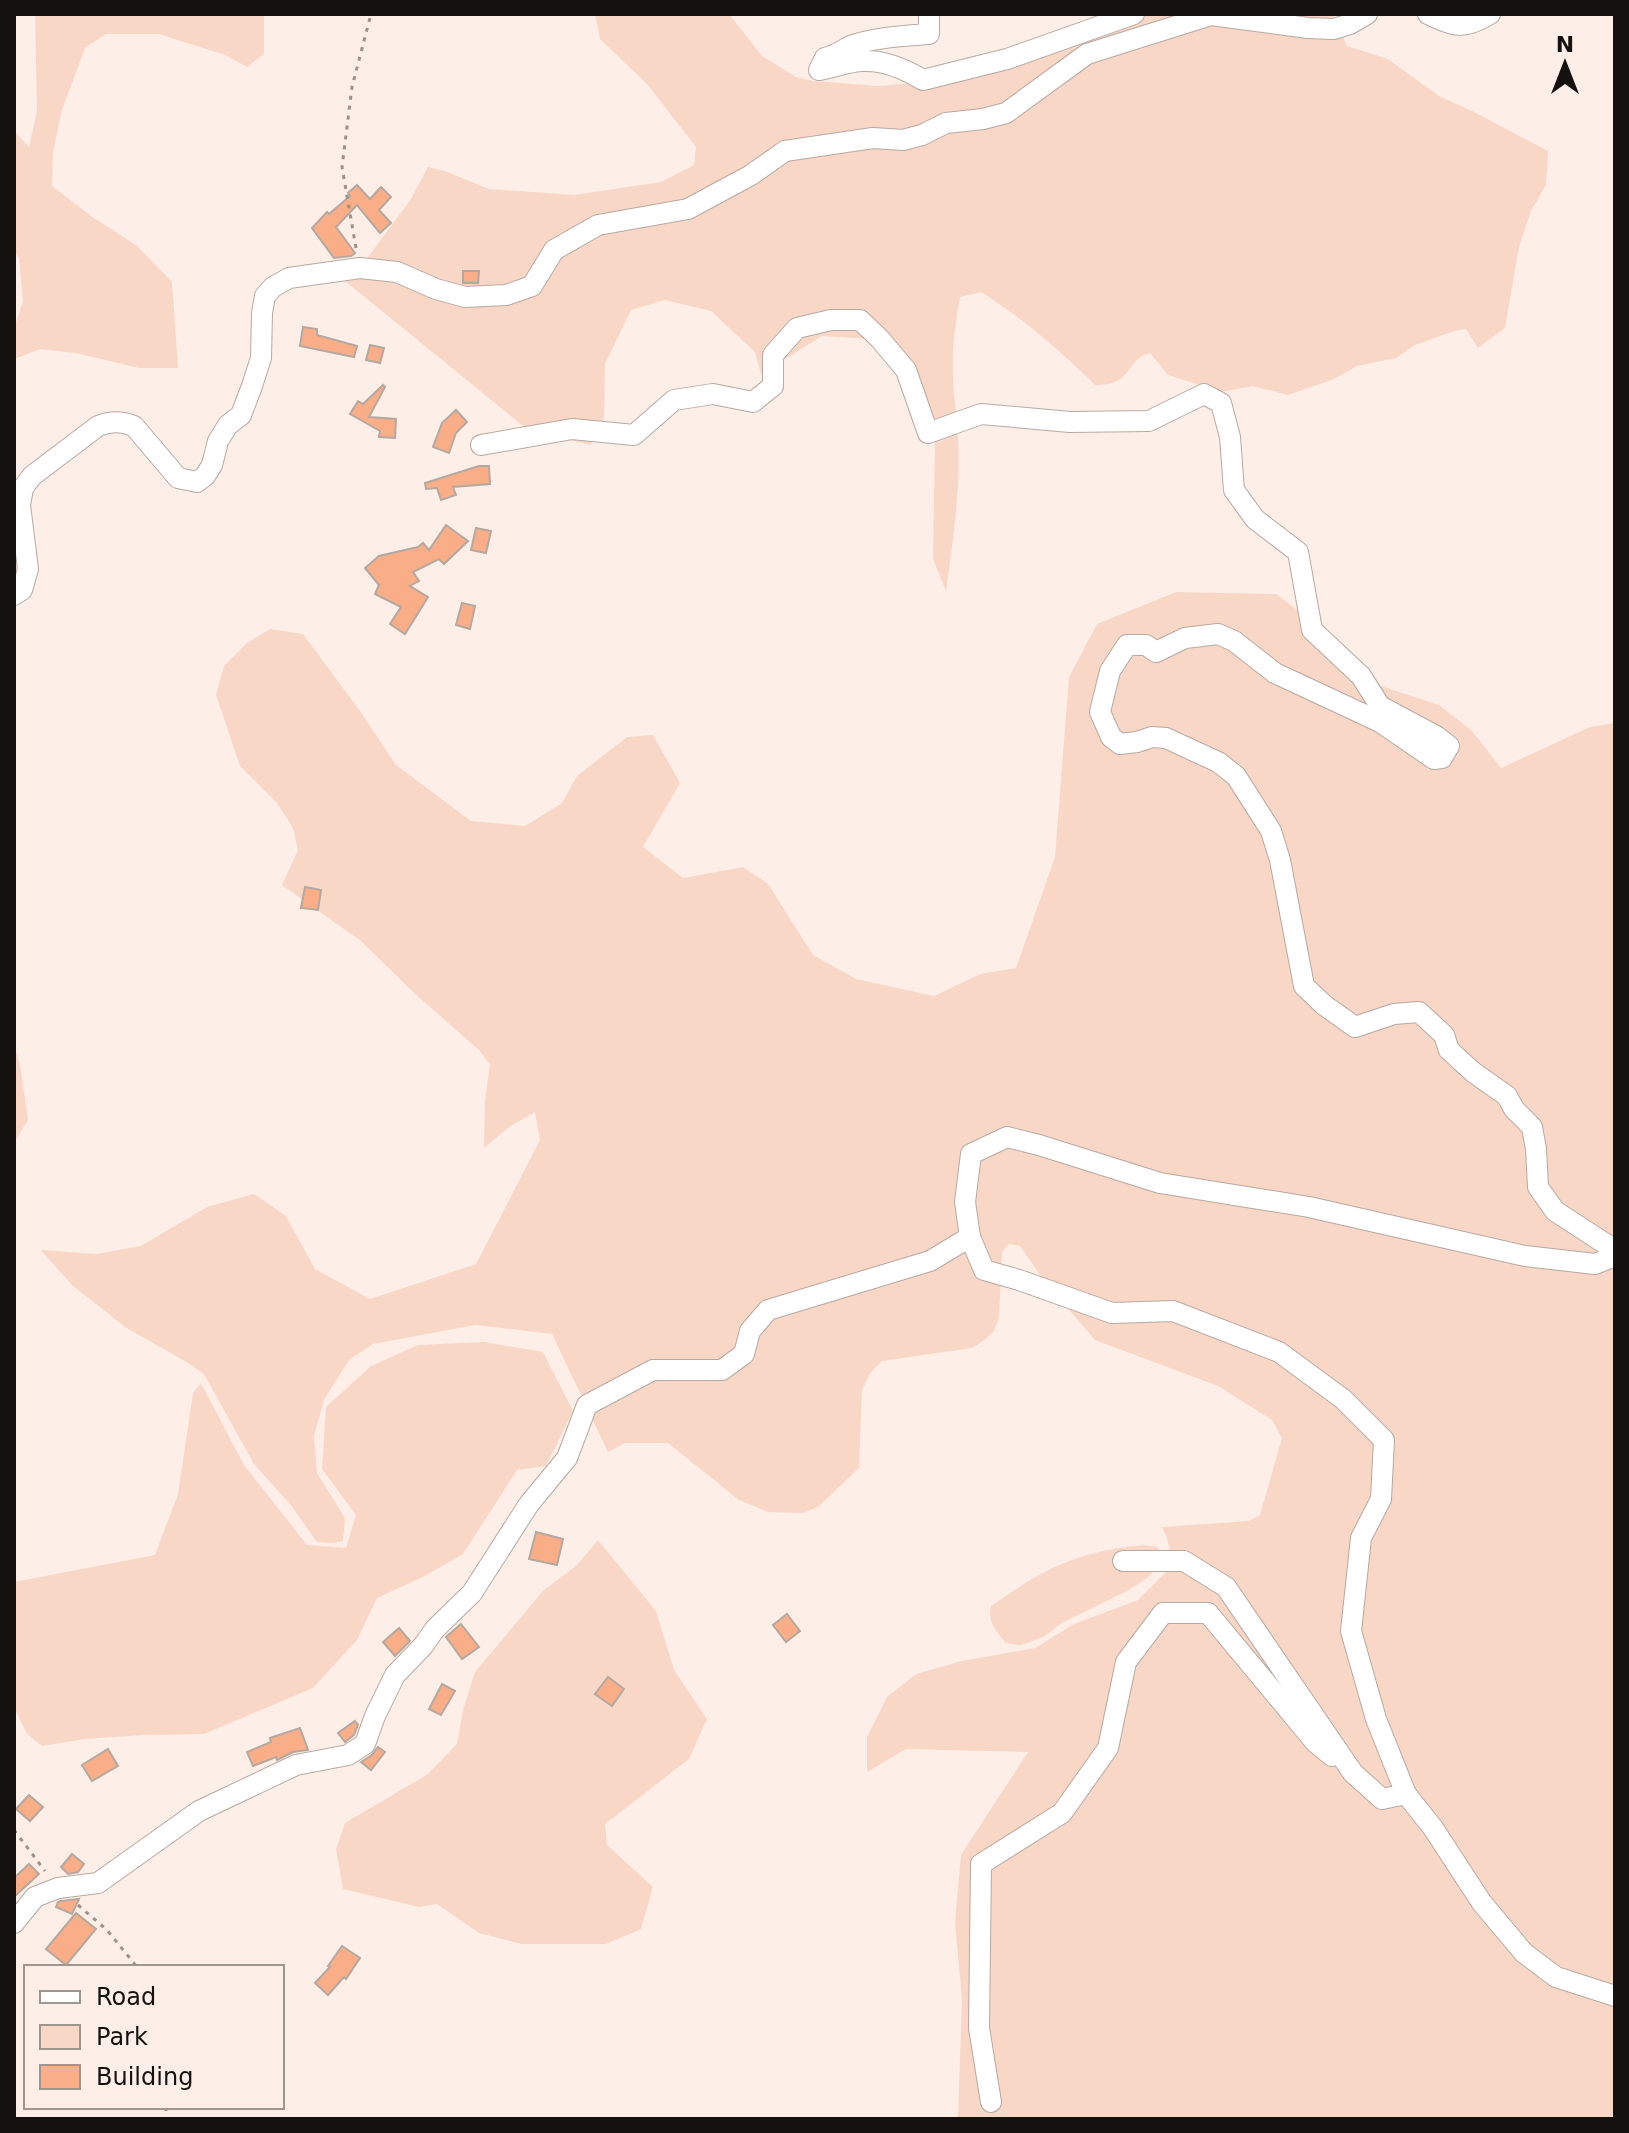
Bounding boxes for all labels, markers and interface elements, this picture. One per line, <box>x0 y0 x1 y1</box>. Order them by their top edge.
north arrow <box>1525 24 1605 104</box>
text: N <box>1556 32 1574 57</box>
legend <box>24 1965 284 2109</box>
text: Road <box>96 1983 156 2011</box>
text: Park <box>96 2023 148 2051</box>
text: Building <box>96 2063 193 2091</box>

